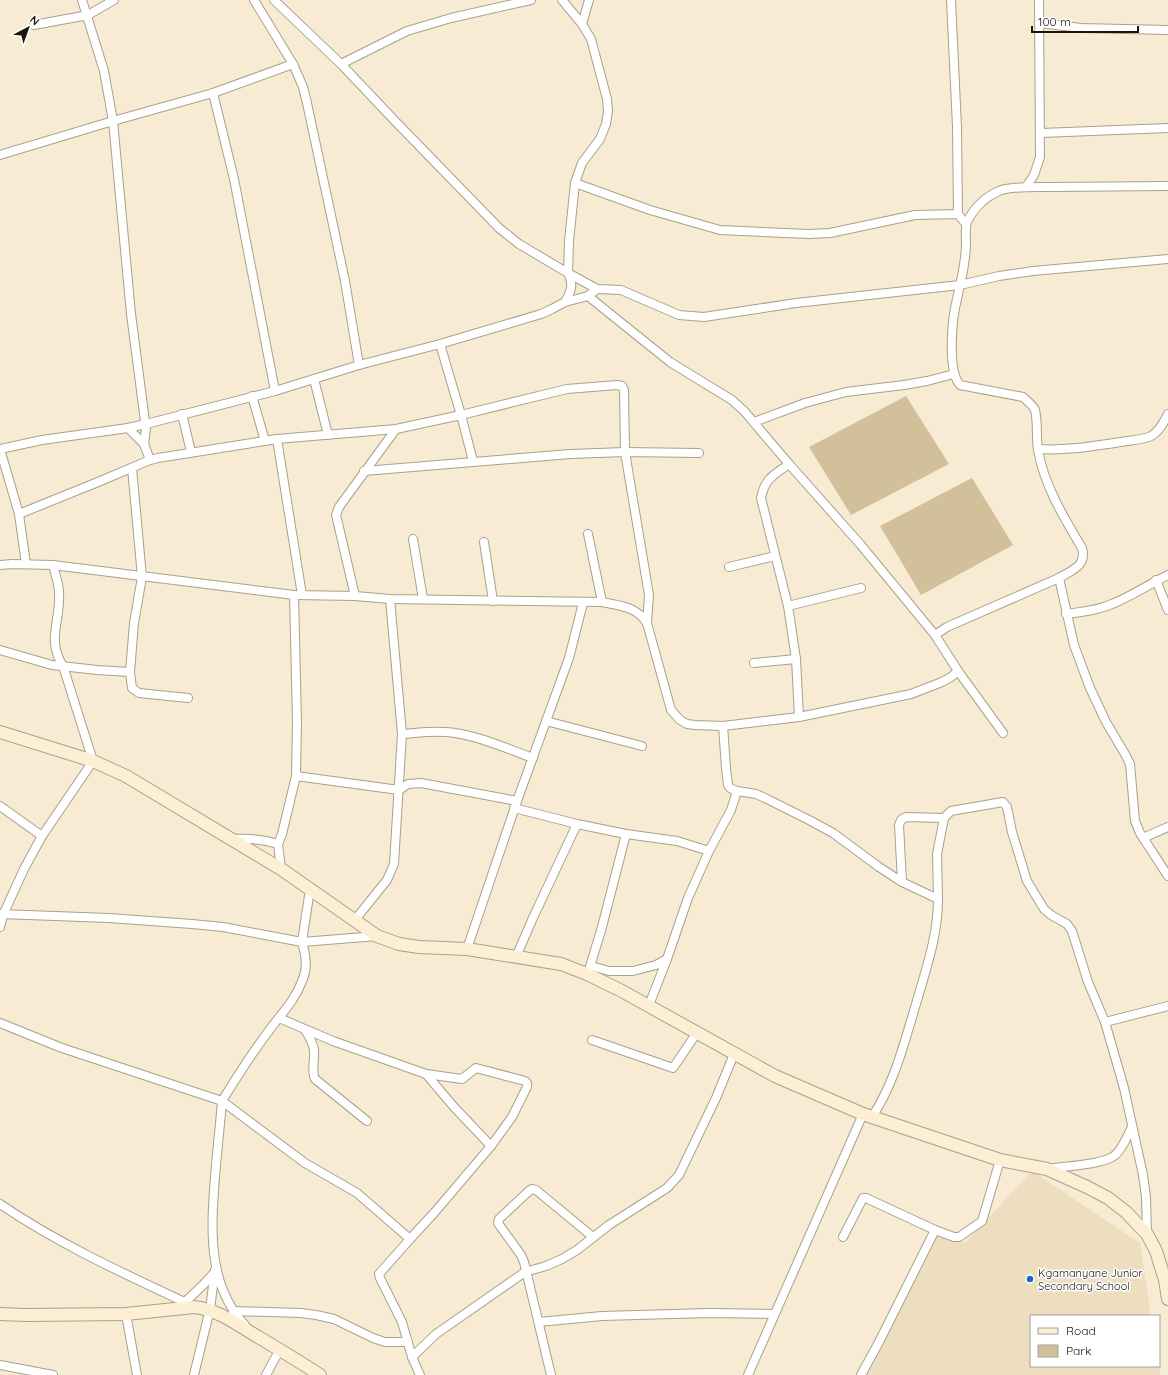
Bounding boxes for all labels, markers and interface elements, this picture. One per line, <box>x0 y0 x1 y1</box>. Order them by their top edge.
north arrow <box>8 8 48 48</box>
scale bar <box>1032 8 1138 34</box>
text: N <box>27 13 42 28</box>
text: 100 m <box>1038 14 1071 29</box>
place label: Kgamanyane Junior Secondary School <box>1038 1266 1143 1293</box>
marker: Kgamanyane Junior Secondary School <box>1025 1274 1035 1284</box>
legend <box>1030 1315 1160 1367</box>
text: Road <box>1066 1323 1096 1338</box>
text: Park <box>1066 1343 1091 1358</box>

